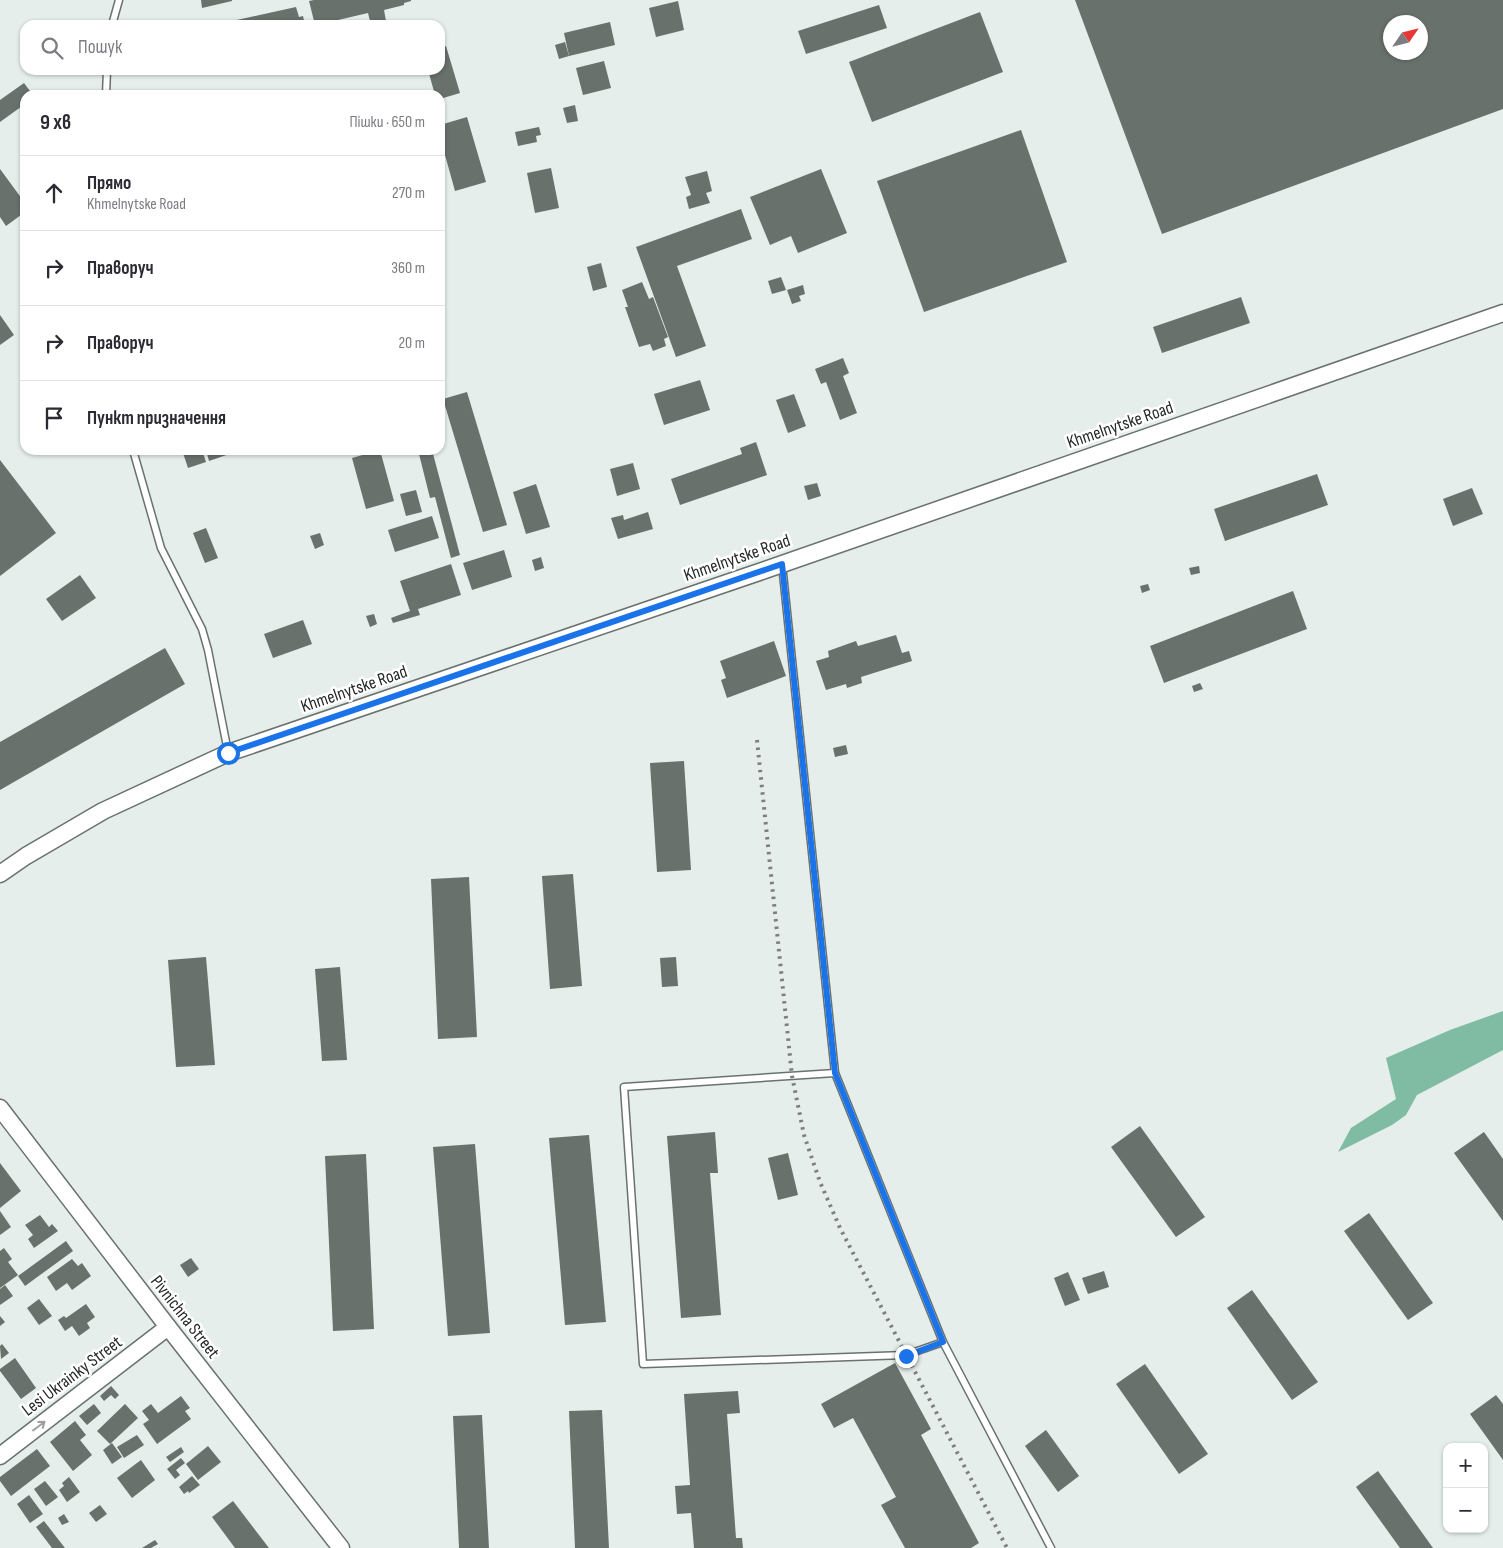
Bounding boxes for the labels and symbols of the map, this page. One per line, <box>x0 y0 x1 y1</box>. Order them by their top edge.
north arrow <box>1383 15 1428 60</box>
street label: Khmelnytske Road <box>1064 397 1176 453</box>
street label: Khmelnytske Road <box>681 530 793 586</box>
street label: Khmelnytske Road <box>298 661 410 717</box>
route start <box>217 742 240 765</box>
street label: Pivnichna Street <box>146 1271 224 1363</box>
street label: Lesi Ukrainky Street <box>18 1331 127 1420</box>
route end <box>895 1345 918 1368</box>
one-way arrow <box>32 1421 46 1431</box>

